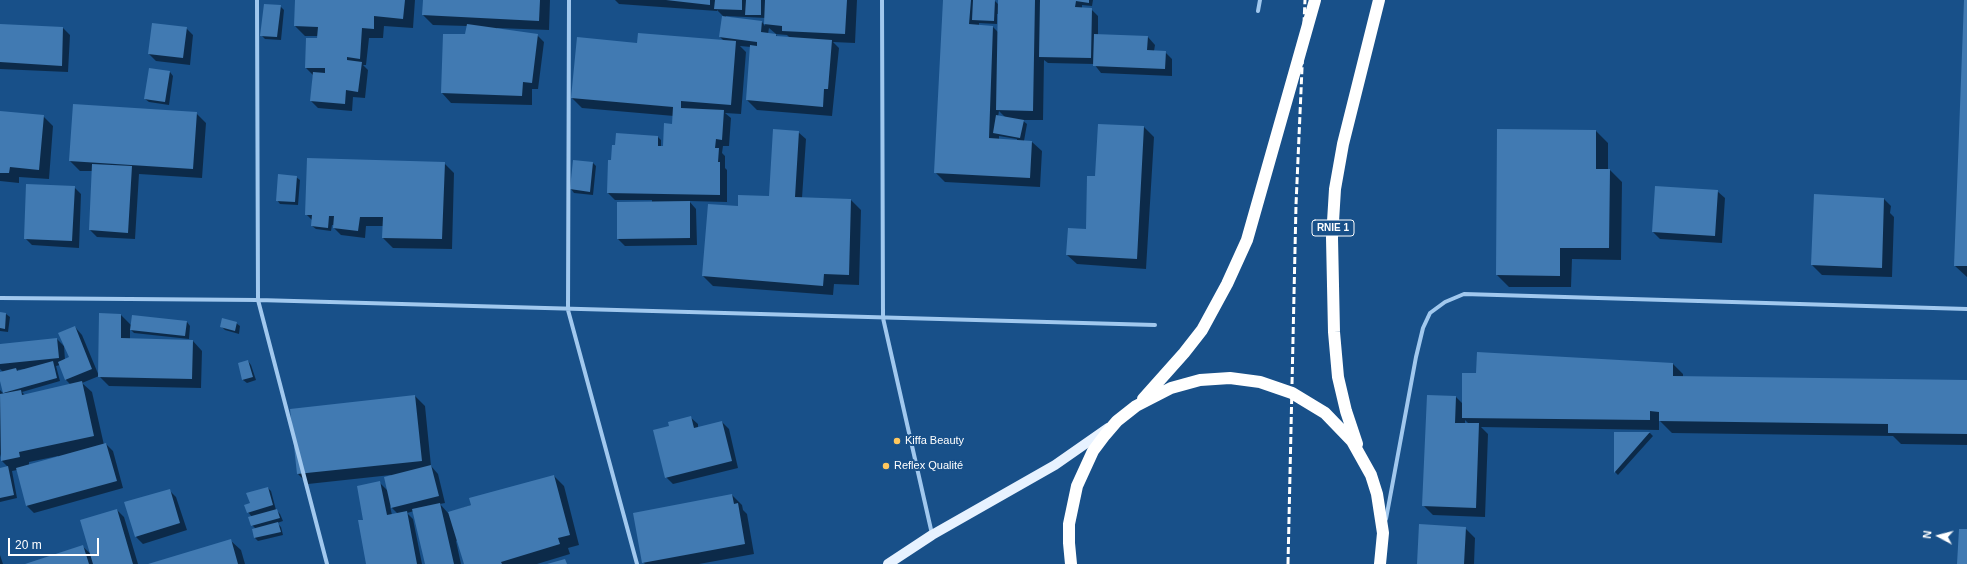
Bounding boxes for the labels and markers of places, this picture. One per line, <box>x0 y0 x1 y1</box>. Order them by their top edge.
place label: Kiffa Beauty <box>905 434 964 448</box>
marker: Kiffa Beauty <box>892 436 902 446</box>
place label: Reflex Qualité <box>894 459 963 473</box>
marker: Reflex Qualité <box>881 461 891 471</box>

